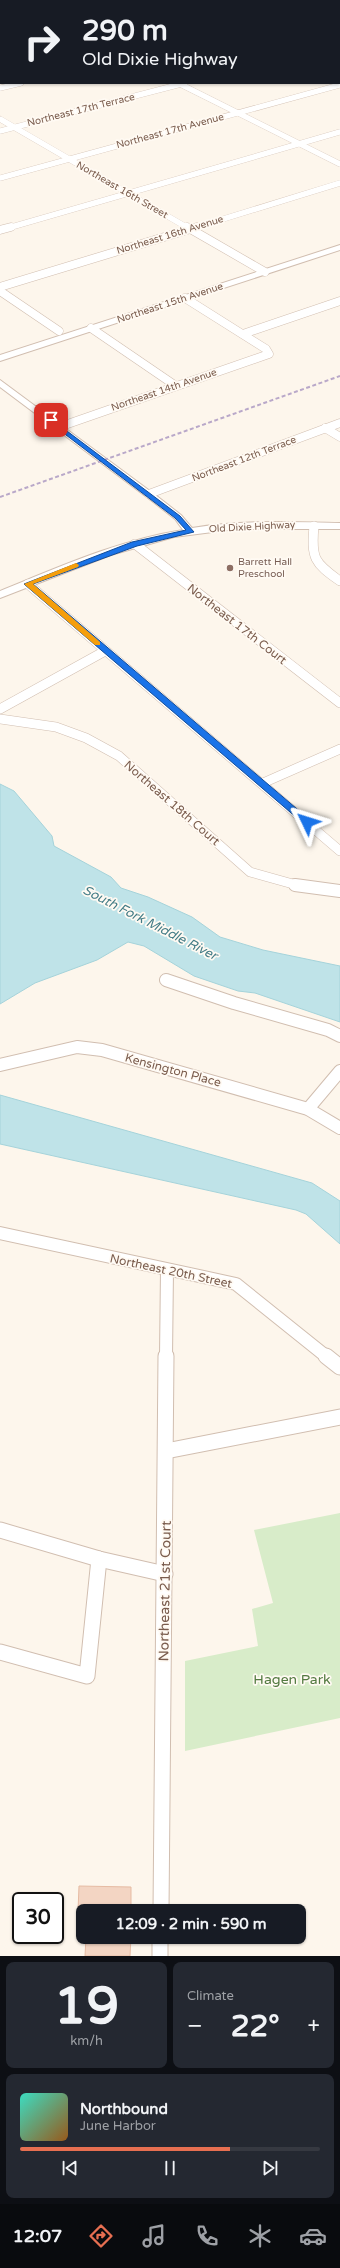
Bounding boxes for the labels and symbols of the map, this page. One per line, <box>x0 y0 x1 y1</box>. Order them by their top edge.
street label: Northeast 17th Terrace <box>26 91 136 129</box>
street label: Northeast 17th Avenue <box>115 111 226 151</box>
street label: Northeast 16th Street <box>74 159 170 221</box>
street label: Northeast 16th Avenue <box>115 213 225 257</box>
street label: Northeast 15th Avenue <box>115 280 225 326</box>
street label: Northeast 14th Avenue <box>110 366 219 414</box>
pin <box>34 403 68 437</box>
street label: Northeast 12th Terrace <box>190 433 298 484</box>
street label: Old Dixie Highway <box>208 519 296 535</box>
place label: Barrett Hall Preschool <box>238 556 292 580</box>
marker: Barrett Hall Preschool <box>225 563 235 573</box>
street label: Northeast 17th Court <box>185 581 290 667</box>
street label: Northeast 18th Court <box>121 758 223 849</box>
position arrow <box>286 801 328 843</box>
water label: South Fork Middle River <box>80 882 222 965</box>
street label: Kensington Place <box>123 1050 223 1090</box>
street label: Northeast 20th Street <box>109 1251 234 1291</box>
street label: Northeast 21st Court <box>155 1520 175 1662</box>
park label: Hagen Park <box>253 1671 331 1688</box>
speed limit sign: 30 <box>12 1892 64 1944</box>

